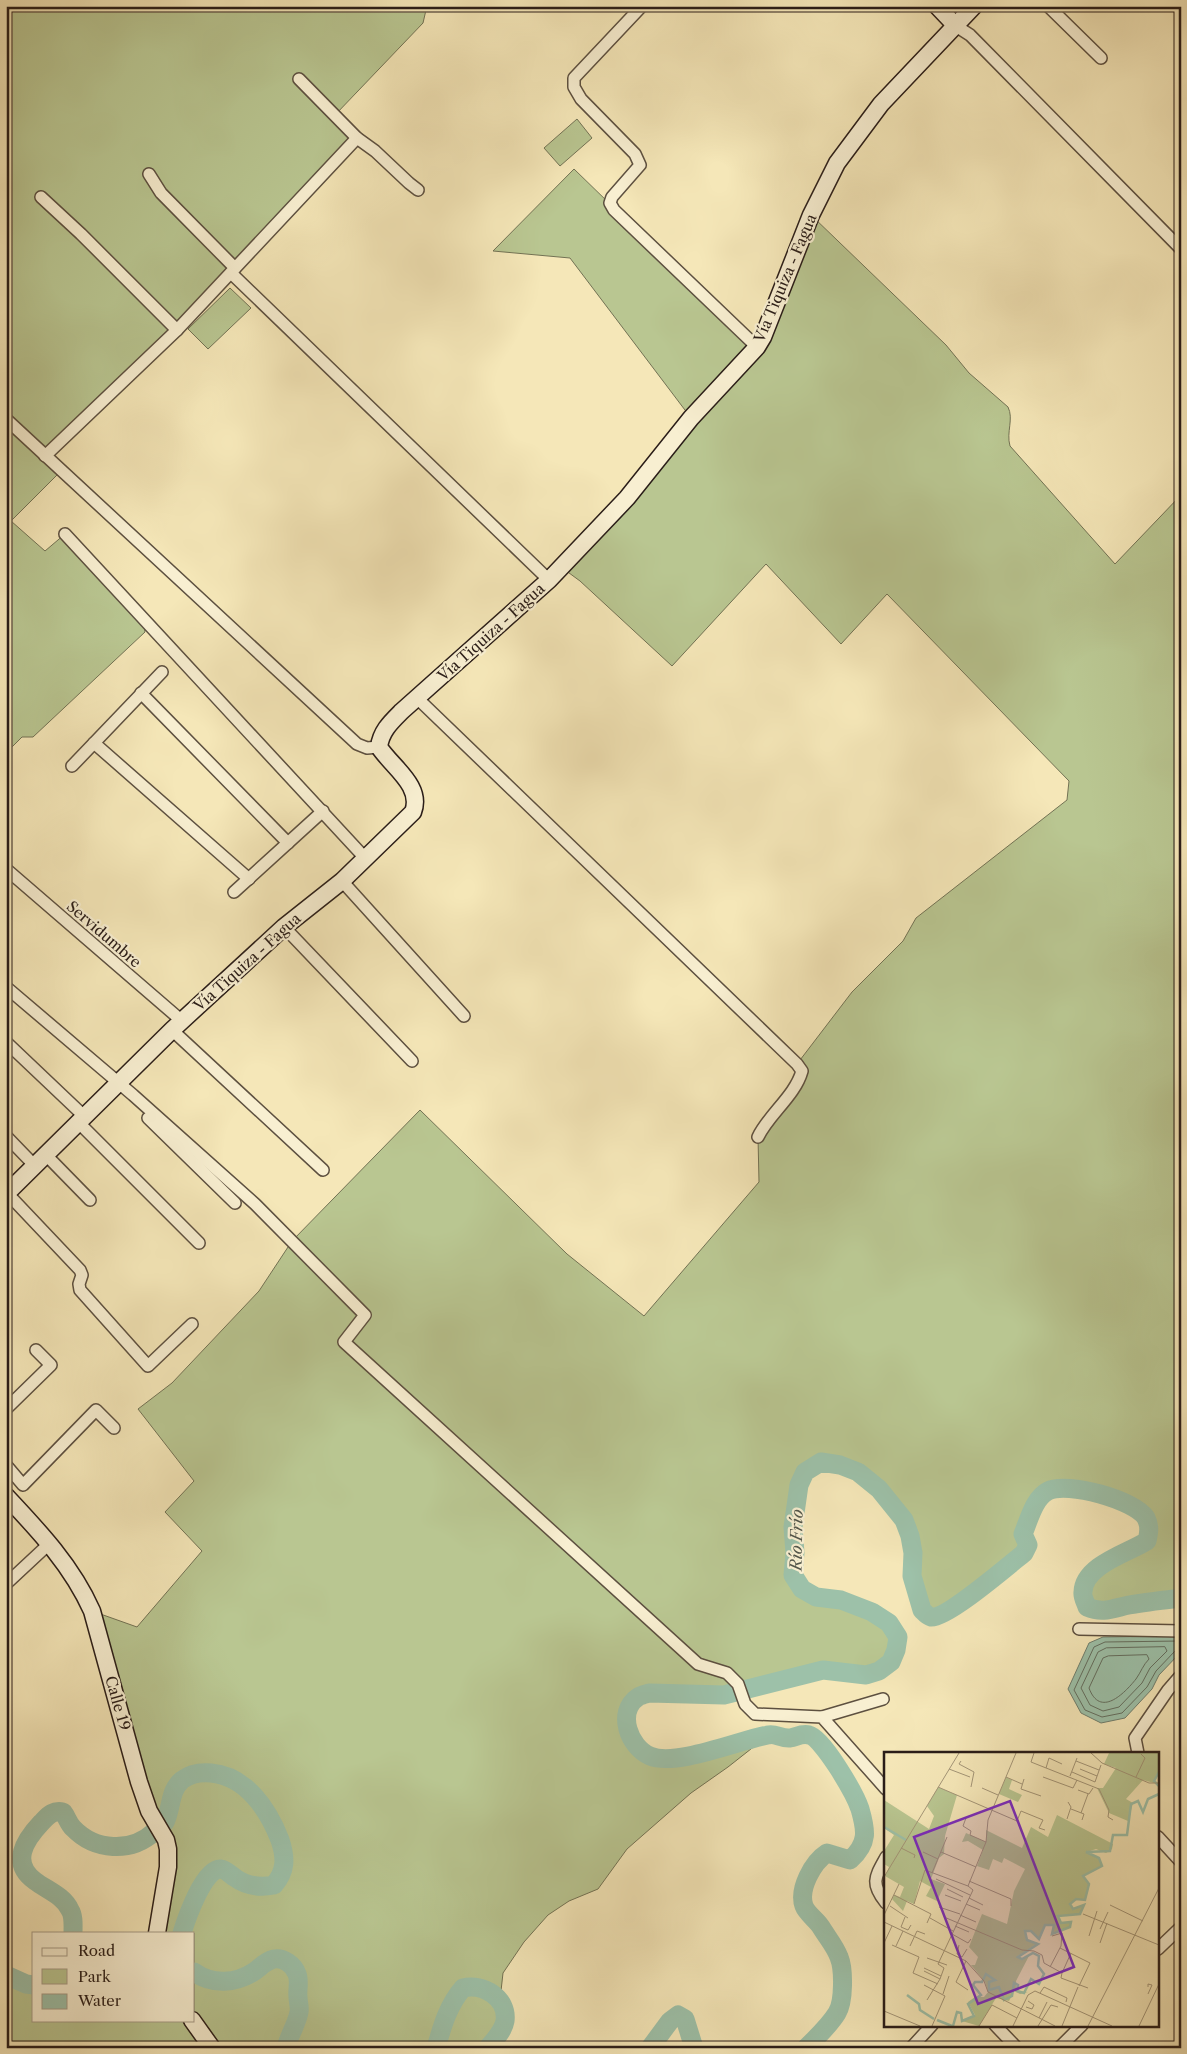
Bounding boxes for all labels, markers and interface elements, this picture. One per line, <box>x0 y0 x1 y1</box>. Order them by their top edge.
street label: Vía Tiquiza - Fagua <box>749 211 821 346</box>
street label: Vía Tiquiza - Fagua <box>433 579 549 686</box>
street label: Servidumbre <box>63 897 145 971</box>
street label: Vía Tiquiza - Fagua <box>189 909 305 1016</box>
water label: Río Frío <box>785 1509 807 1573</box>
street label: Calle 19 <box>101 1674 135 1732</box>
inset map <box>884 1752 1160 2026</box>
legend <box>32 1932 195 2022</box>
text: Road <box>78 1941 115 1960</box>
text: Park <box>78 1967 112 1986</box>
text: Water <box>77 1991 122 2010</box>

